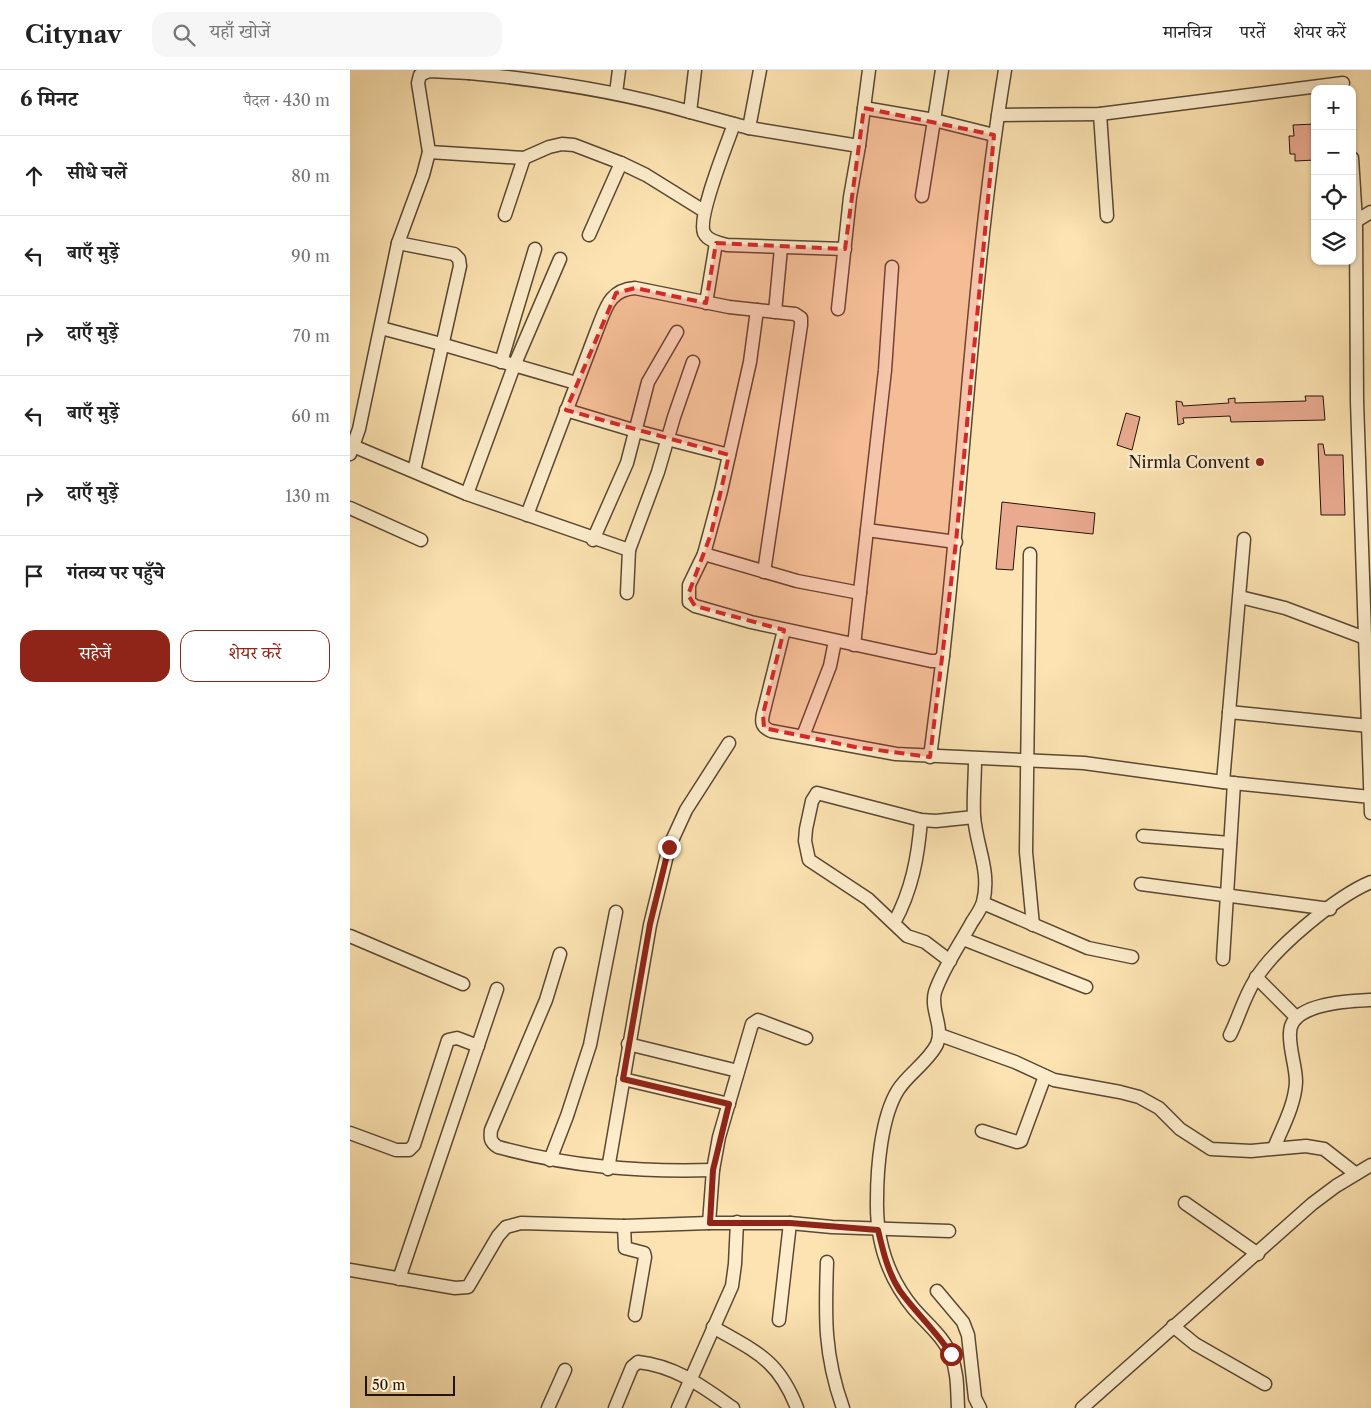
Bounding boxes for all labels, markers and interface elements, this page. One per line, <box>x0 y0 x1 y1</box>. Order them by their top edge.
search box <box>152 12 502 57</box>
text: Citynav <box>25 20 122 49</box>
text: यहाँ खोजें <box>210 20 270 43</box>
icon: search <box>170 21 198 49</box>
text: मानचित्र <box>1163 21 1212 43</box>
text: परतें <box>1240 21 1266 43</box>
text: शेयर करें <box>1294 21 1346 43</box>
map controls <box>1311 85 1356 265</box>
button: + <box>1311 85 1356 130</box>
text: 6 मिनट <box>20 86 78 111</box>
text: पैदल · 430 m <box>243 90 330 110</box>
button: − <box>1311 130 1356 175</box>
text: सीधे चलें <box>67 161 127 184</box>
icon: ahead <box>20 162 48 190</box>
text: 80 m <box>291 166 330 186</box>
button: locate <box>1311 175 1356 220</box>
button: layers <box>1311 220 1356 265</box>
text: बाएँ मुड़ें <box>67 241 119 264</box>
icon: left <box>20 242 48 270</box>
text: 90 m <box>291 246 330 266</box>
text: दाएँ मुड़ें <box>67 321 118 344</box>
icon: right <box>20 322 48 350</box>
text: 70 m <box>293 326 330 346</box>
text: बाएँ मुड़ें <box>67 401 119 424</box>
icon: left <box>20 402 48 430</box>
text: 60 m <box>291 406 330 426</box>
place label: Nirmla Convent <box>1129 452 1250 472</box>
marker: Nirmla Convent <box>1254 456 1266 468</box>
text: दाएँ मुड़ें <box>67 481 118 504</box>
icon: right <box>20 482 48 510</box>
text: 130 m <box>285 486 330 506</box>
text: गंतव्य पर पहुँचे <box>67 561 164 584</box>
icon: arrive <box>20 562 48 590</box>
button: सहेजें <box>20 630 170 682</box>
button: शेयर करें <box>180 630 330 682</box>
route end <box>658 836 681 859</box>
route start <box>940 1343 963 1366</box>
scale bar <box>365 1373 455 1396</box>
text: 50 m <box>372 1376 405 1394</box>

